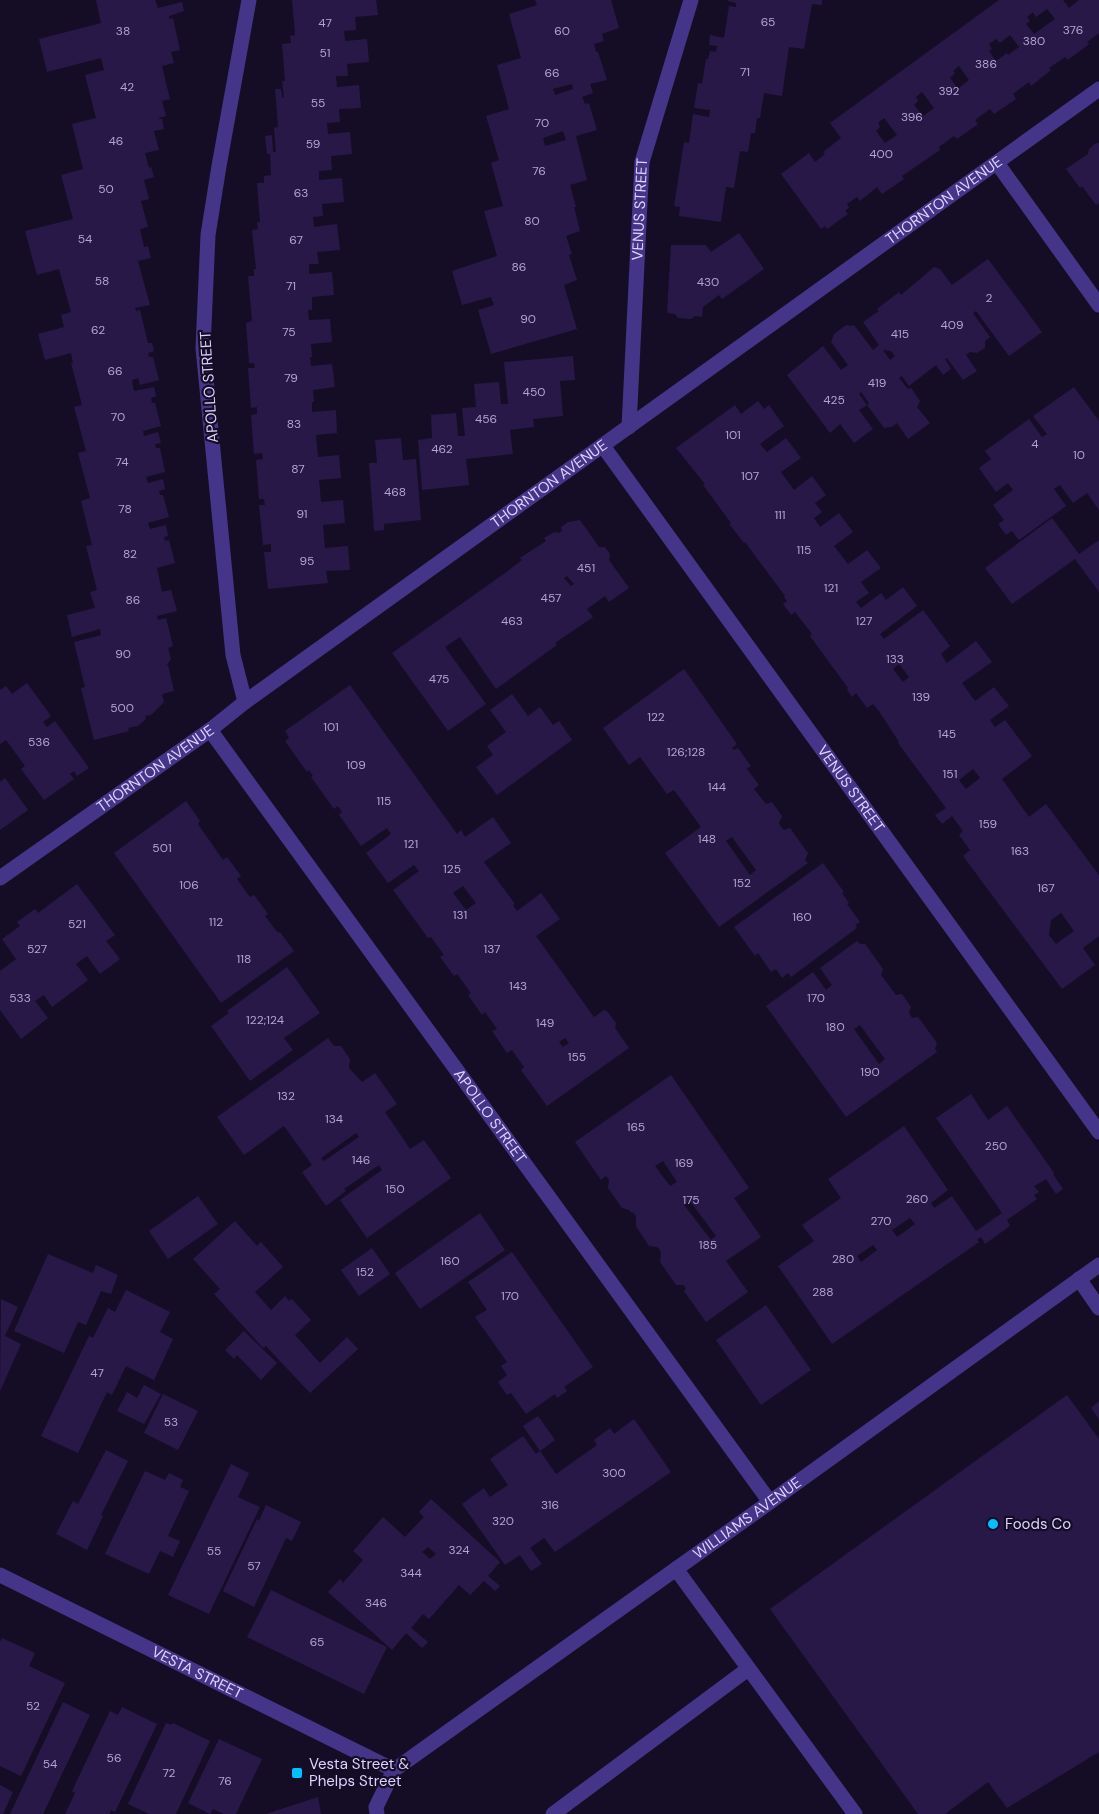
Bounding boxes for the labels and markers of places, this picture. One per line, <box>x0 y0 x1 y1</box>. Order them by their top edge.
place label: Foods Co <box>1005 1514 1071 1534</box>
marker: Foods Co <box>986 1517 1000 1531</box>
place label: Vesta Street & Phelps Street <box>309 1754 409 1791</box>
marker: Vesta Street & Phelps Street <box>290 1766 304 1780</box>

